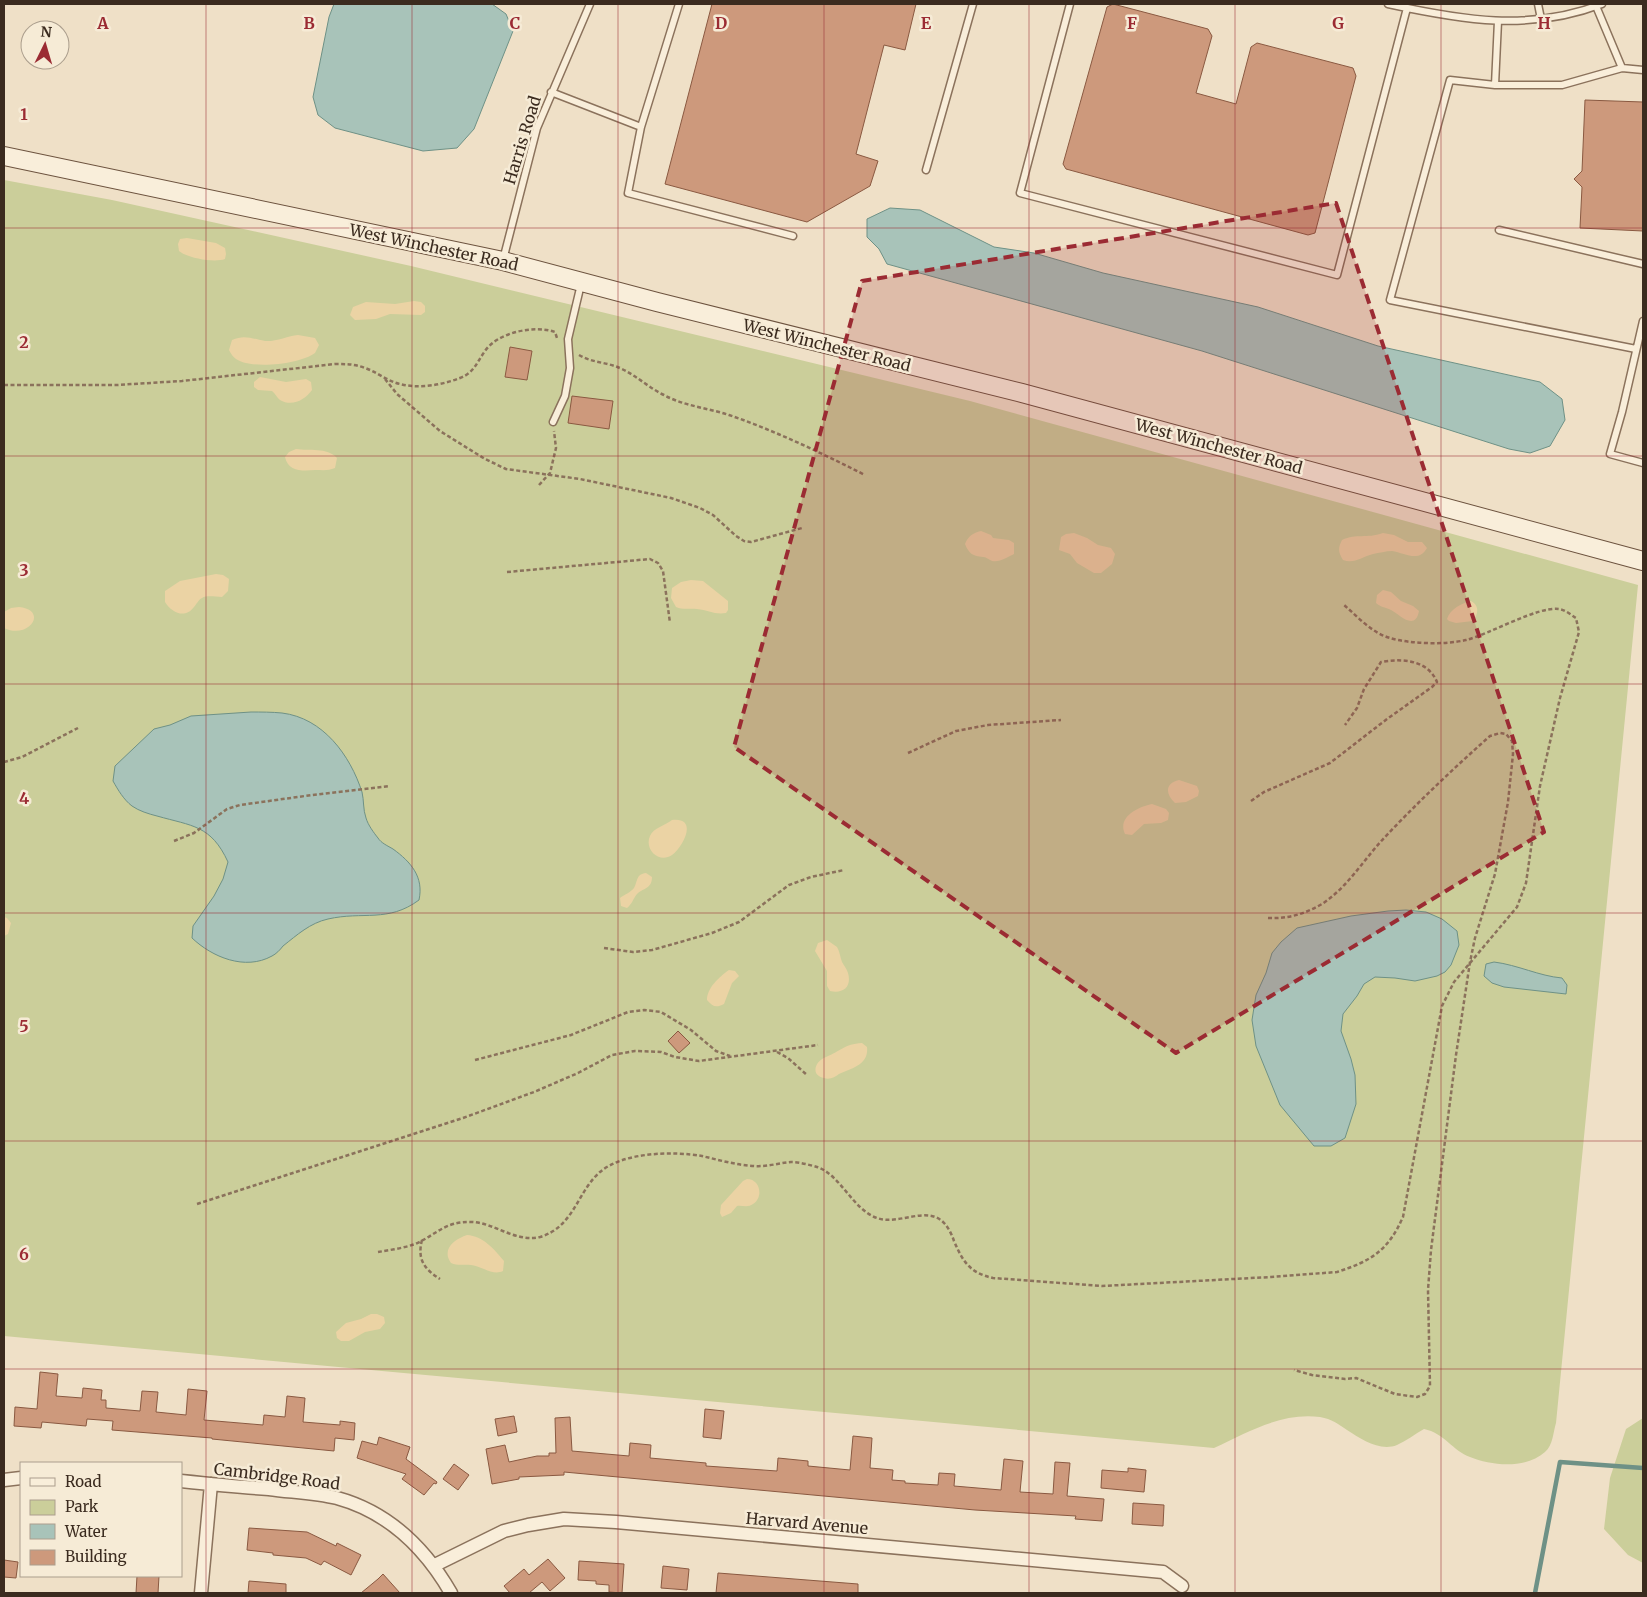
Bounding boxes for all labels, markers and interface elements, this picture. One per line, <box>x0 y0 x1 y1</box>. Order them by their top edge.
text: A <box>96 13 109 33</box>
text: B <box>303 13 315 33</box>
text: C <box>510 13 520 33</box>
text: D <box>715 13 727 33</box>
text: E <box>921 13 932 33</box>
text: F <box>1127 13 1137 33</box>
text: G <box>1332 13 1344 33</box>
text: H <box>1537 13 1551 33</box>
north arrow <box>20 20 70 70</box>
text: N <box>40 23 52 41</box>
street label: Harris Road <box>499 93 545 187</box>
text: 1 <box>20 104 28 124</box>
street label: West Winchester Road <box>347 219 521 275</box>
street label: West Winchester Road <box>740 314 913 376</box>
text: 2 <box>19 332 29 352</box>
street label: West Winchester Road <box>1132 414 1305 478</box>
text: 3 <box>19 560 29 580</box>
text: 4 <box>19 788 29 808</box>
text: 5 <box>19 1016 29 1036</box>
text: 6 <box>19 1244 29 1264</box>
street label: Cambridge Road <box>213 1458 342 1494</box>
legend <box>20 1462 182 1577</box>
text: Road <box>65 1472 101 1491</box>
text: Park <box>65 1497 99 1516</box>
street label: Harvard Avenue <box>745 1508 869 1538</box>
text: Water <box>64 1522 108 1541</box>
text: Building <box>65 1547 127 1566</box>

